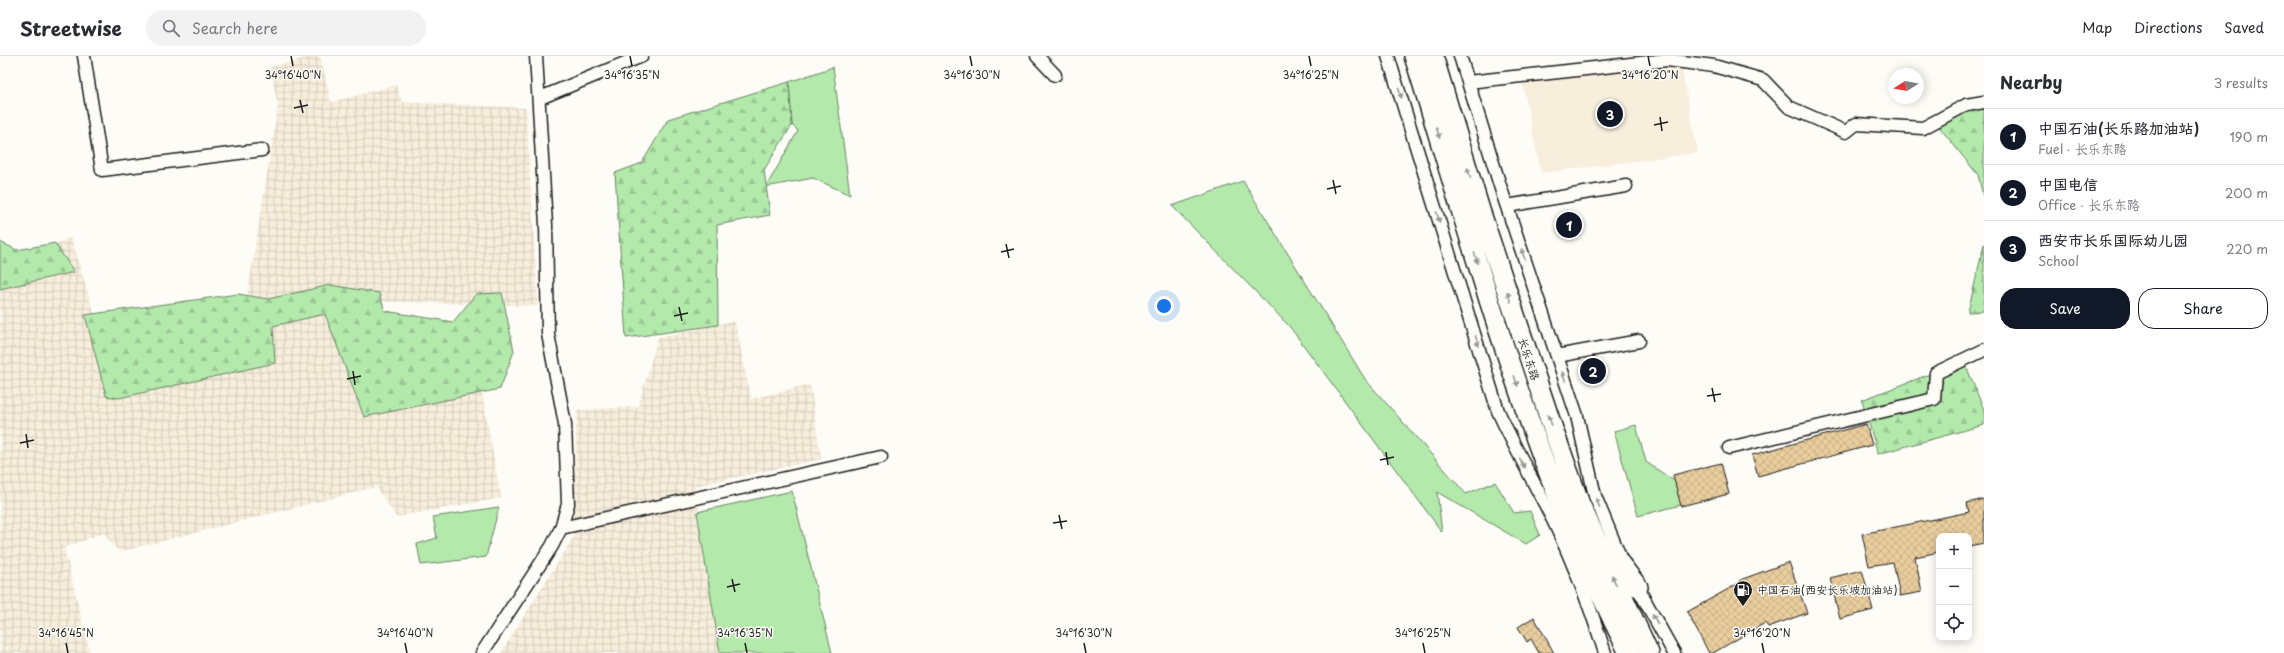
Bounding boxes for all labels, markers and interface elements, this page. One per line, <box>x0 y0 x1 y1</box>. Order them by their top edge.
search box <box>146 10 426 46</box>
text: Streetwise <box>20 14 122 42</box>
text: Search here <box>192 16 278 39</box>
icon: search <box>160 17 182 39</box>
text: Map <box>2082 17 2112 38</box>
text: Directions <box>2134 17 2202 38</box>
text: Saved <box>2224 17 2264 38</box>
text: 34°16'40"N <box>265 67 322 82</box>
text: 34°16'35"N <box>604 67 660 82</box>
text: 34°16'30"N <box>944 67 1001 82</box>
text: 34°16'25"N <box>1283 67 1339 82</box>
text: 34°16'20"N <box>1621 67 1679 82</box>
north arrow <box>1888 68 1924 104</box>
text: Nearby <box>2000 69 2062 95</box>
text: 3 results <box>2214 73 2268 92</box>
one-way arrow <box>1397 88 1403 100</box>
pin: 3 <box>1597 99 1623 129</box>
text: 中国石油(长乐路加油站) <box>2038 116 2199 139</box>
text: 1 <box>2010 127 2016 146</box>
text: 190 m <box>2229 127 2268 146</box>
one-way arrow <box>1435 128 1441 140</box>
text: Fuel · 长乐东路 <box>2038 139 2127 158</box>
one-way arrow <box>1466 167 1472 179</box>
text: 中国电信 <box>2038 172 2098 195</box>
text: 2 <box>2008 183 2018 202</box>
text: 200 m <box>2225 183 2268 202</box>
text: Office · 长乐东路 <box>2038 195 2140 214</box>
pin: 1 <box>1556 210 1582 240</box>
one-way arrow <box>1435 212 1441 224</box>
text: 西安市长乐国际幼儿园 <box>2038 228 2188 251</box>
text: 3 <box>2009 239 2017 258</box>
text: 220 m <box>2226 239 2268 258</box>
one-way arrow <box>1519 248 1525 260</box>
text: School <box>2038 251 2079 270</box>
one-way arrow <box>1473 252 1479 264</box>
button: Save <box>2000 288 2130 329</box>
button: Share <box>2138 288 2268 329</box>
one-way arrow <box>1506 291 1512 303</box>
your location <box>1154 296 1174 316</box>
street label: 长乐东路 <box>1515 335 1544 382</box>
one-way arrow <box>1474 336 1480 348</box>
pin: 2 <box>1580 356 1606 386</box>
one-way arrow <box>1560 371 1566 383</box>
one-way arrow <box>1513 376 1519 388</box>
one-way arrow <box>1547 414 1553 426</box>
one-way arrow <box>1519 457 1525 469</box>
one-way arrow <box>1594 496 1600 508</box>
map controls <box>1936 533 1972 641</box>
button: + <box>1936 533 1972 569</box>
button: − <box>1936 569 1972 605</box>
one-way arrow <box>1611 574 1617 586</box>
fuel station icon: 中国石油(西安长乐坡加油站) <box>1732 579 1754 607</box>
place label: 中国石油(西安长乐坡加油站) <box>1757 581 1898 598</box>
button: locate <box>1936 605 1972 641</box>
one-way arrow <box>1652 613 1659 625</box>
text: 34°16'45"N <box>38 625 94 640</box>
text: 34°16'40"N <box>377 625 434 640</box>
text: 34°16'35"N <box>717 625 773 640</box>
text: 34°16'30"N <box>1056 625 1113 640</box>
text: 34°16'25"N <box>1395 625 1451 640</box>
text: 34°16'20"N <box>1733 625 1791 640</box>

